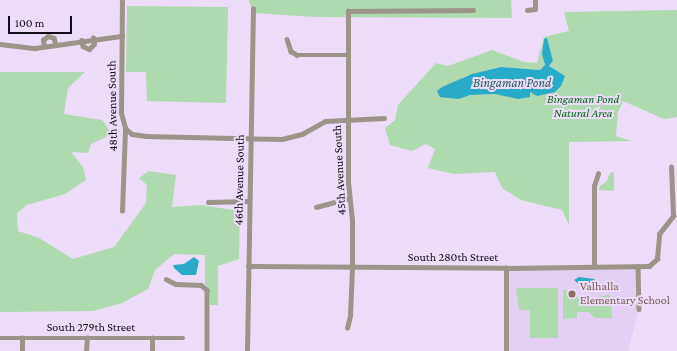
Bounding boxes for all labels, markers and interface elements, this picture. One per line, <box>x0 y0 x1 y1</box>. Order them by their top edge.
scale bar <box>10 8 74 34</box>
text: 100 m <box>15 16 44 30</box>
street label: 48th Avenue South <box>105 60 121 152</box>
water label: Bingaman Pond <box>473 75 551 91</box>
park label: Bingaman Pond Natural Area <box>547 93 619 121</box>
street label: 45th Avenue South <box>330 125 350 215</box>
street label: 46th Avenue South <box>232 134 248 226</box>
street label: South 280th Street <box>408 251 498 265</box>
place label: Valhalla Elementary School <box>580 280 670 308</box>
marker: Valhalla Elementary School <box>567 289 577 299</box>
street label: South 279th Street <box>47 321 135 335</box>

